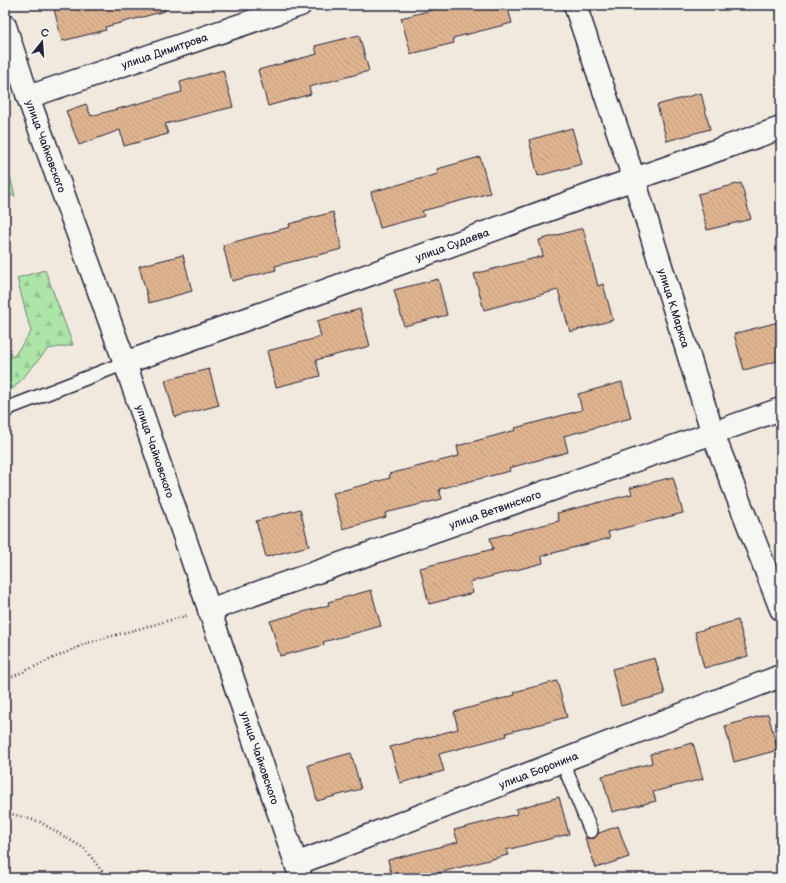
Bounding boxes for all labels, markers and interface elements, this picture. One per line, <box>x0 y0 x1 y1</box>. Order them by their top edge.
north arrow <box>22 22 62 62</box>
text: С <box>39 26 51 40</box>
street label: улица Димитрова <box>120 30 210 71</box>
street label: улица Чайковского <box>23 98 69 194</box>
street label: улица Судаева <box>414 225 491 264</box>
street label: улица К.Маркса <box>656 267 693 350</box>
street label: улица Чайковского <box>133 403 177 500</box>
street label: улица Ветвинского <box>447 487 543 532</box>
street label: улица Чайковского <box>238 710 282 806</box>
street label: улица Боронина <box>497 749 580 791</box>

